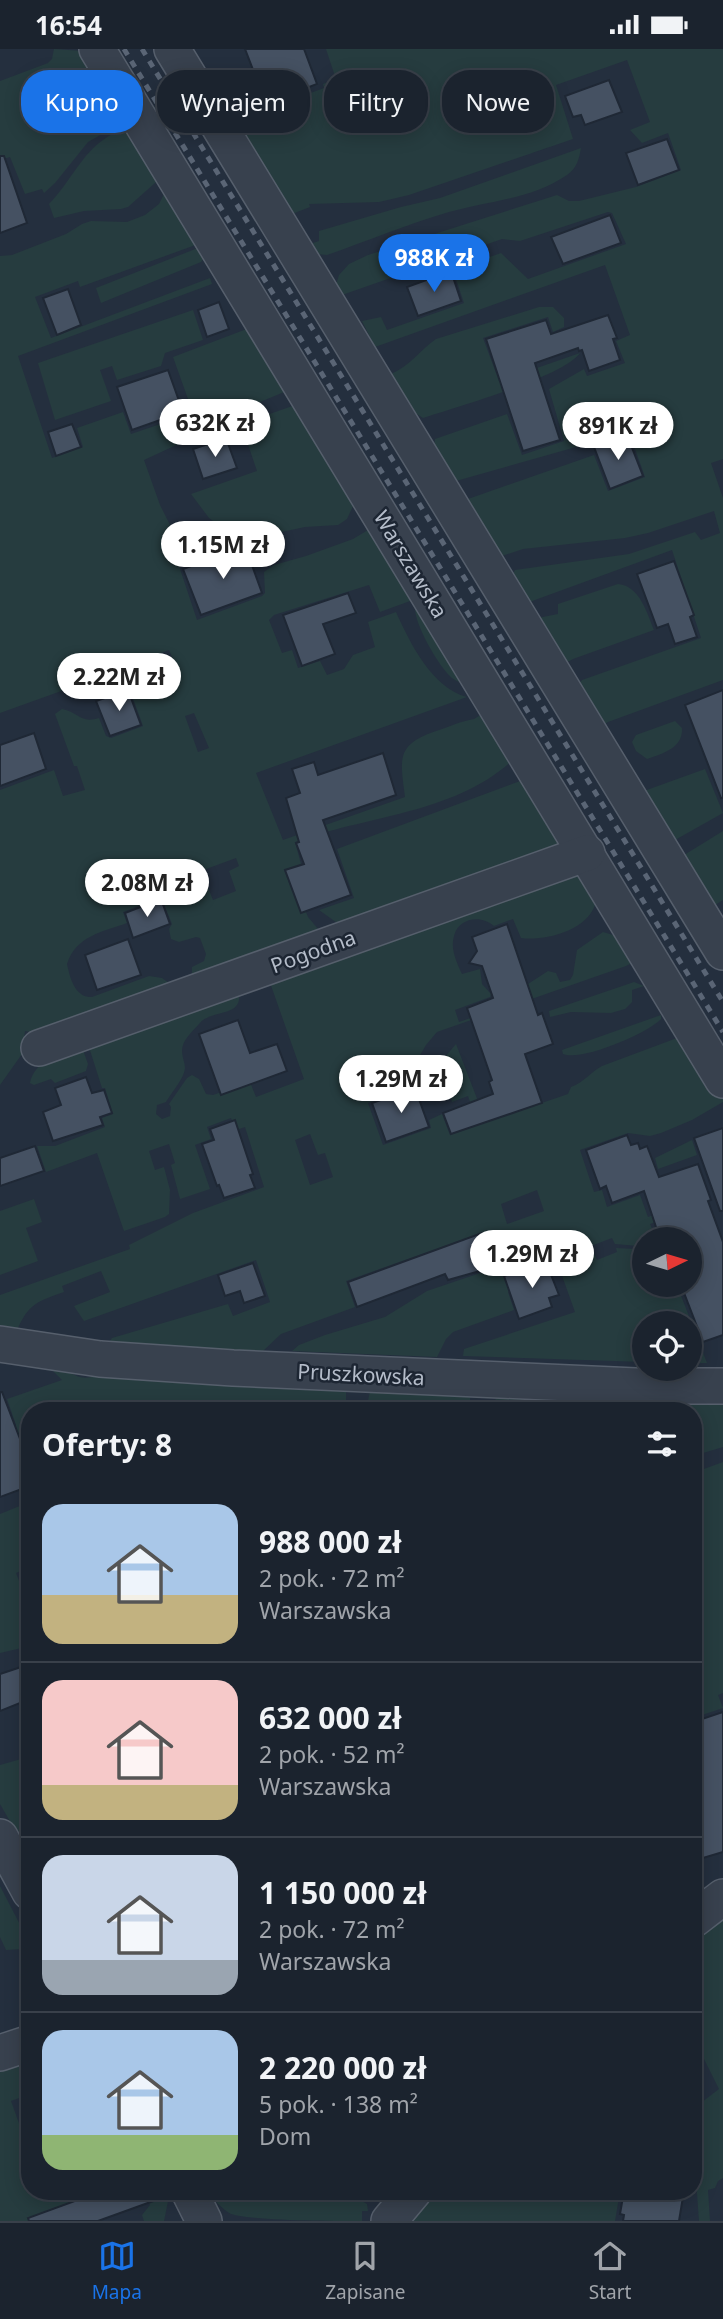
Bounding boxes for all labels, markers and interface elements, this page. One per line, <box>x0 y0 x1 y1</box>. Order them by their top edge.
text: 16:54 <box>35 7 102 43</box>
chip: Kupno <box>21 70 143 133</box>
chip: Wynajem <box>157 70 310 133</box>
chip: Filtry <box>324 70 428 133</box>
chip: Nowe <box>442 70 554 133</box>
pin: 988K zł <box>369 235 499 294</box>
text: 988K zł <box>394 241 474 273</box>
pin: 632K zł <box>150 399 280 459</box>
pin: 891K zł <box>553 403 683 462</box>
text: 632K zł <box>175 406 255 438</box>
text: 891K zł <box>578 409 658 441</box>
street label: Warszawska <box>368 505 454 623</box>
pin: 1.15M zł <box>151 521 295 581</box>
text: 1.15M zł <box>177 528 269 560</box>
pin: 2.22M zł <box>47 653 191 713</box>
text: 2.22M zł <box>73 660 165 692</box>
pin: 2.08M zł <box>75 859 219 919</box>
text: 2.08M zł <box>101 866 193 898</box>
street label: Pogodna <box>267 923 359 979</box>
pin: 1.29M zł <box>329 1055 473 1115</box>
text: 1.29M zł <box>355 1062 447 1094</box>
north arrow <box>632 1227 702 1297</box>
map controls <box>632 1227 702 1381</box>
pin: 1.29M zł <box>460 1231 604 1290</box>
text: 1.29M zł <box>486 1237 578 1269</box>
button: locate <box>632 1311 702 1381</box>
street label: Pruszkowska <box>297 1357 425 1391</box>
text: Oferty: 8 <box>42 1424 172 1465</box>
icon: filters <box>643 1425 681 1463</box>
text: 988 000 zł <box>259 1521 402 1562</box>
icon: home <box>98 1532 182 1616</box>
text: 2 pok. · 72 m² <box>259 1562 405 1594</box>
text: Warszawska <box>259 1594 391 1626</box>
text: 632 000 zł <box>259 1697 402 1738</box>
icon: home <box>98 1708 182 1792</box>
text: 2 pok. · 52 m² <box>259 1738 405 1770</box>
text: Warszawska <box>259 1770 391 1802</box>
text: 1 150 000 zł <box>259 1872 426 1913</box>
icon: home <box>98 1883 182 1967</box>
text: 2 pok. · 72 m² <box>259 1913 405 1945</box>
text: Warszawska <box>259 1945 391 1977</box>
text: 2 220 000 zł <box>259 2047 426 2088</box>
icon: home <box>98 2058 182 2142</box>
text: 5 pok. · 138 m² <box>259 2088 418 2120</box>
text: Dom <box>259 2120 311 2152</box>
tab: Mapa <box>92 2237 142 2305</box>
tab: Zapisane <box>325 2237 405 2305</box>
tab: Start <box>589 2237 631 2305</box>

